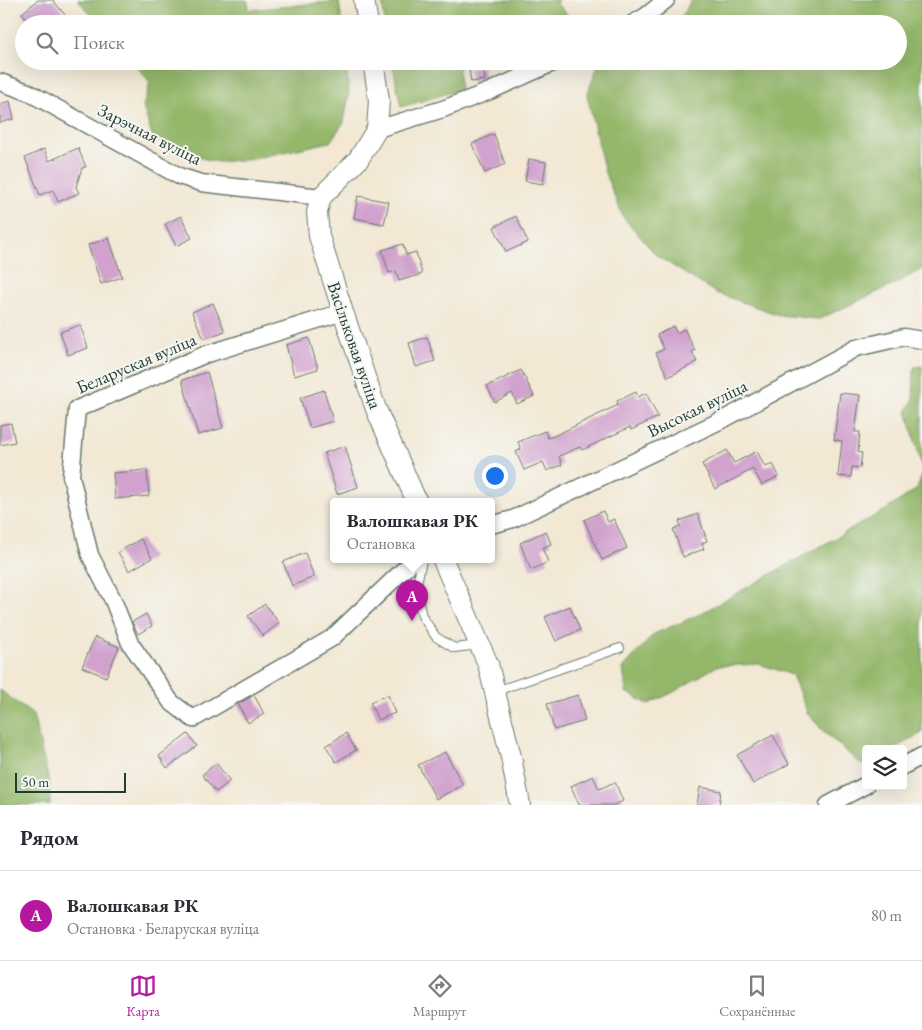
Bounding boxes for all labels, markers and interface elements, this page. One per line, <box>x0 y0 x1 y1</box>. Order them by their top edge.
search box <box>15 15 907 70</box>
icon: search <box>33 29 61 57</box>
text: Поиск <box>73 30 125 55</box>
street label: Зарэчная вуліца <box>94 98 206 170</box>
street label: Васільковая вуліца <box>322 278 388 412</box>
street label: Беларуская вуліца <box>72 327 200 399</box>
street label: Высокая вуліца <box>643 373 752 442</box>
your location <box>482 463 508 489</box>
popup <box>330 498 495 563</box>
text: Валошкавая РК <box>347 508 478 533</box>
text: Остановка <box>347 533 415 554</box>
pin: A <box>396 580 428 621</box>
map controls <box>862 745 907 790</box>
button: layers <box>862 745 907 790</box>
scale bar <box>15 770 126 793</box>
text: 50 m <box>22 773 49 791</box>
text: Рядом <box>20 824 79 851</box>
text: Валошкавая РК <box>67 893 198 918</box>
text: A <box>30 905 42 926</box>
text: 80 m <box>871 905 902 926</box>
text: Остановка · Беларуская вуліца <box>67 918 259 939</box>
tab: Карта <box>126 972 160 1020</box>
tab: Маршрут <box>413 972 466 1020</box>
tab: Сохранённые <box>719 972 796 1020</box>

